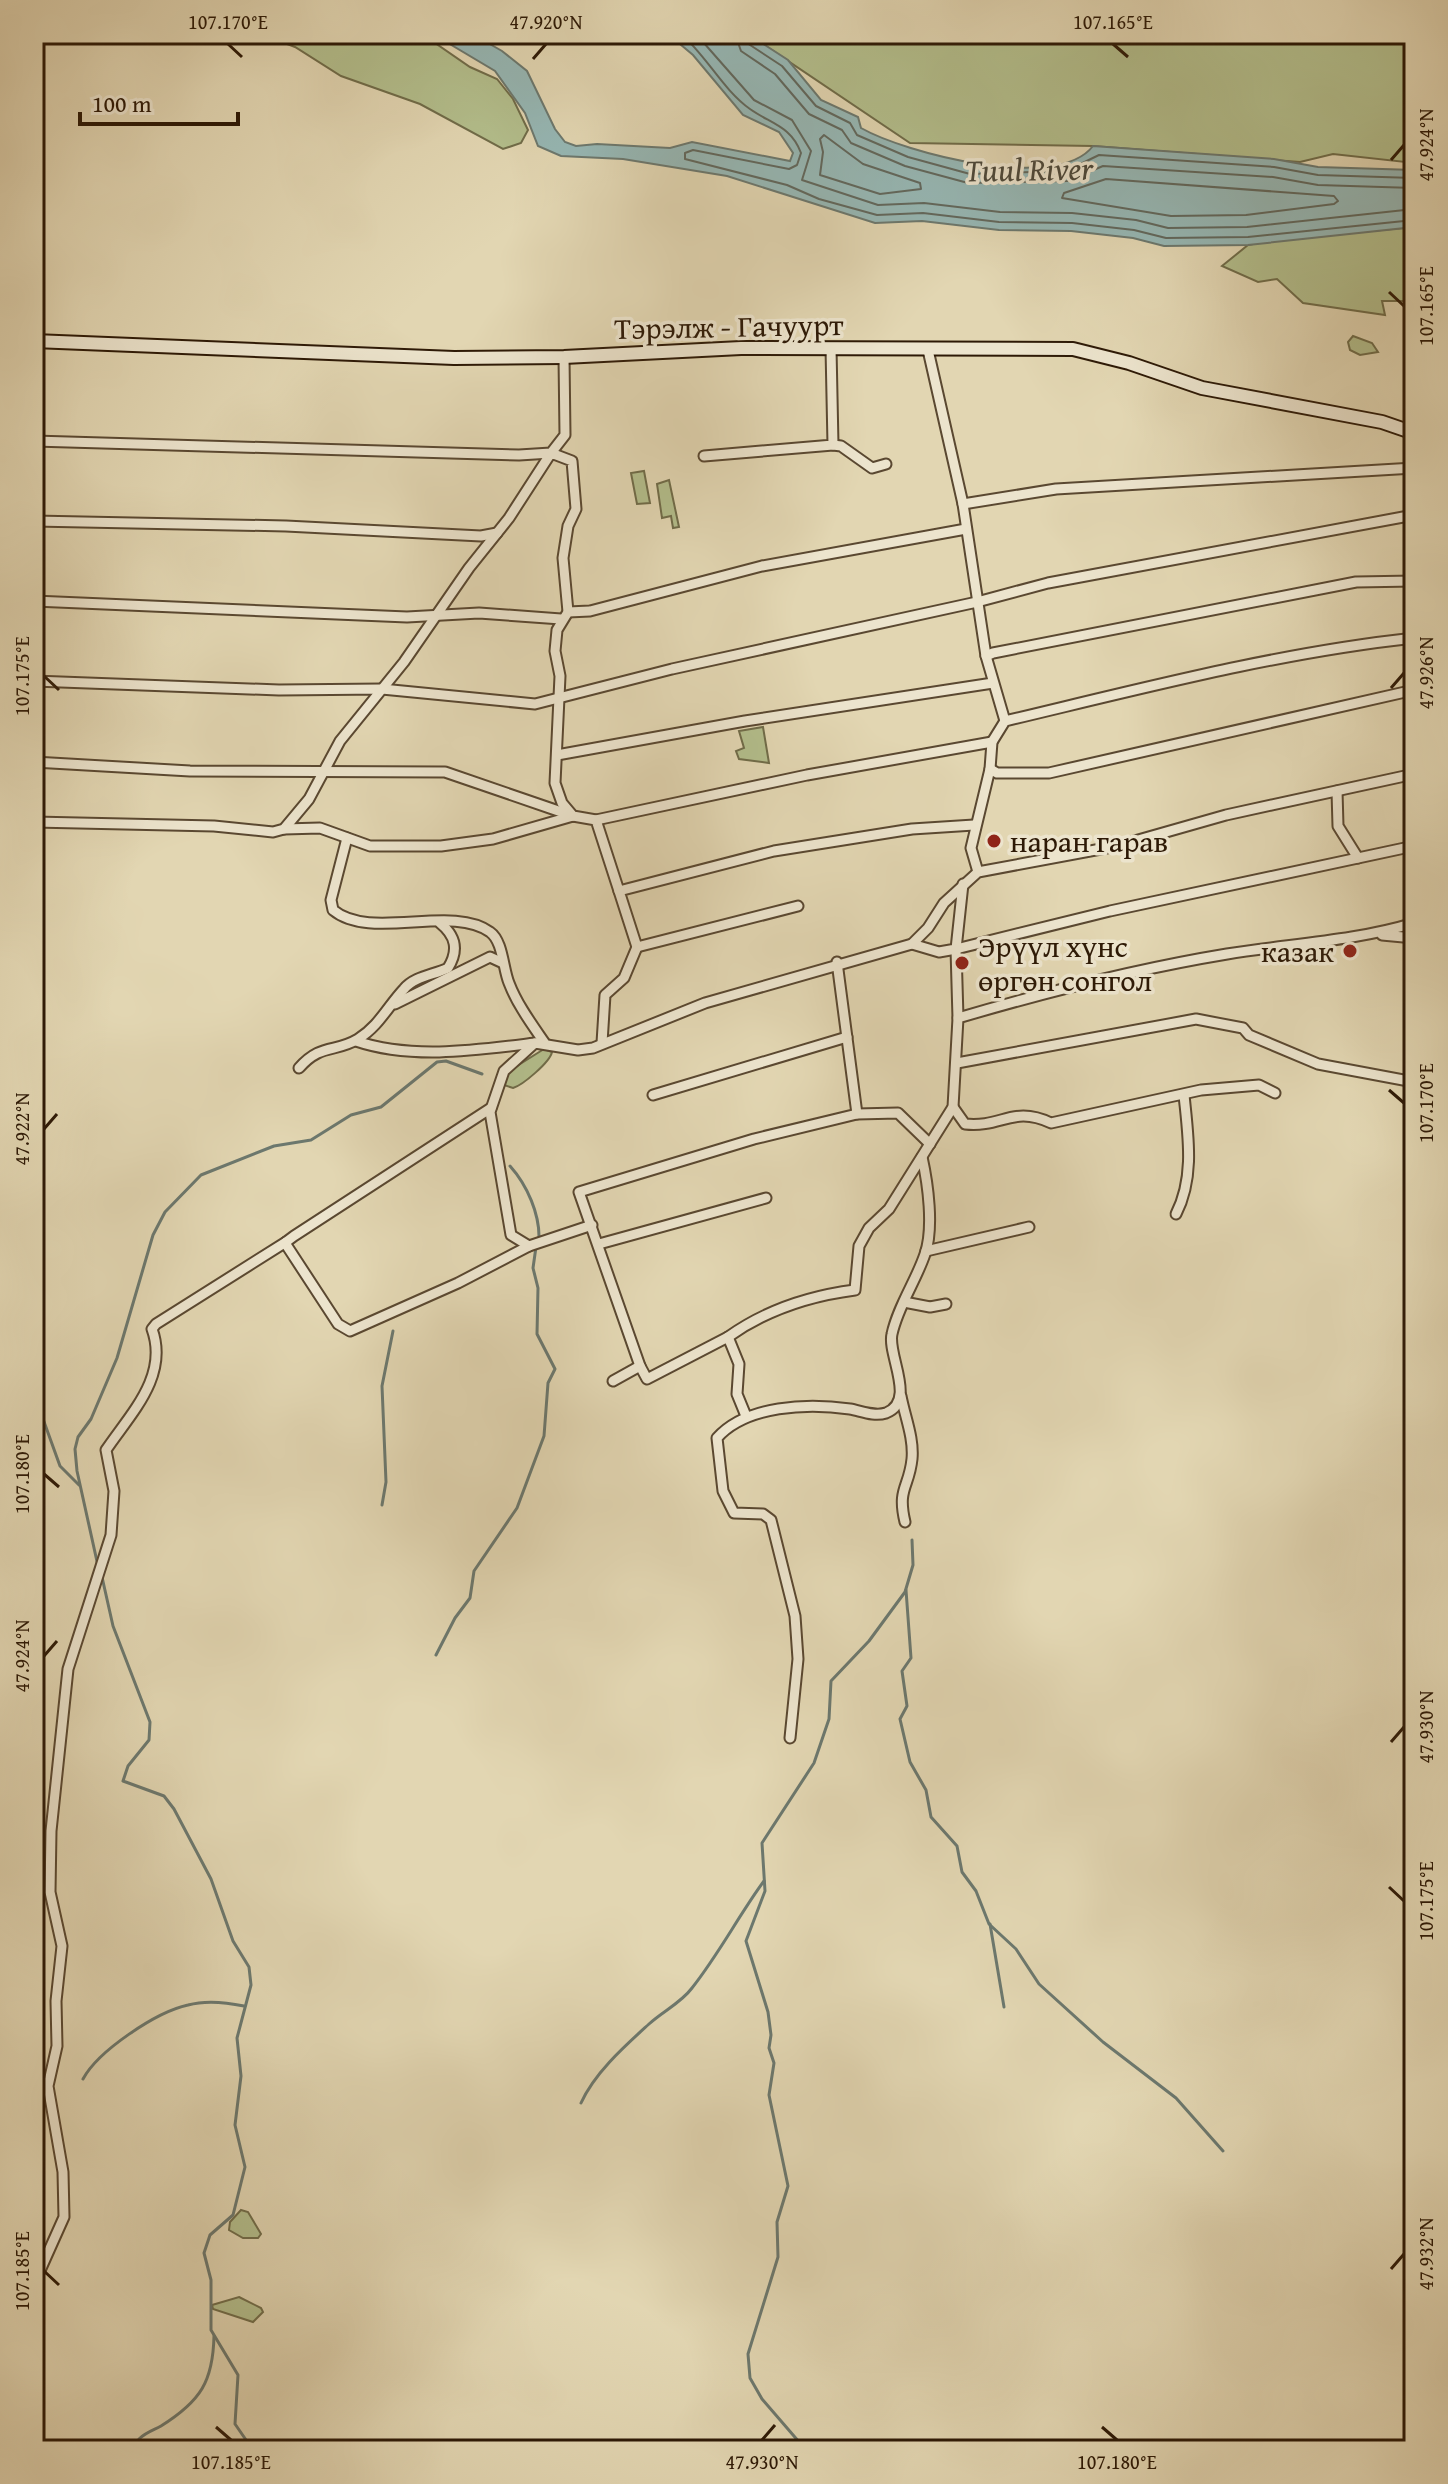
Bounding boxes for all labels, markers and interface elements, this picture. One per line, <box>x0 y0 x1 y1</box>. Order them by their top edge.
text: 107.170°E <box>188 7 268 36</box>
text: 47.920°N <box>509 7 583 36</box>
text: 107.165°E <box>1073 7 1153 36</box>
scale bar <box>80 76 238 126</box>
text: 100 m <box>92 86 152 121</box>
text: 47.924°N <box>1411 108 1440 182</box>
water label: Tuul River <box>964 144 1095 194</box>
text: 107.165°E <box>1411 266 1440 346</box>
street label: Тэрэлж - Гачуурт <box>614 302 844 350</box>
text: 107.175°E <box>7 636 36 716</box>
text: 47.926°N <box>1411 636 1440 710</box>
place label: наран гарав <box>1010 819 1168 863</box>
marker: наран гарав <box>985 832 1003 850</box>
place label: Эрүүл хүнс өргөн сонгол <box>978 924 1152 1002</box>
place label: казак <box>1261 929 1334 973</box>
marker: казак <box>1341 942 1359 960</box>
marker: Эрүүл хүнс өргөн сонгол <box>953 954 971 972</box>
text: 107.170°E <box>1411 1063 1440 1143</box>
text: 47.922°N <box>7 1092 36 1166</box>
text: 107.180°E <box>7 1434 36 1514</box>
text: 47.924°N <box>7 1619 36 1693</box>
text: 47.930°N <box>1411 1690 1440 1764</box>
text: 107.175°E <box>1411 1861 1440 1941</box>
text: 47.932°N <box>1411 2217 1440 2291</box>
text: 107.185°E <box>7 2231 36 2311</box>
text: 107.185°E <box>191 2447 271 2476</box>
text: 47.930°N <box>725 2447 799 2476</box>
text: 107.180°E <box>1077 2447 1157 2476</box>

